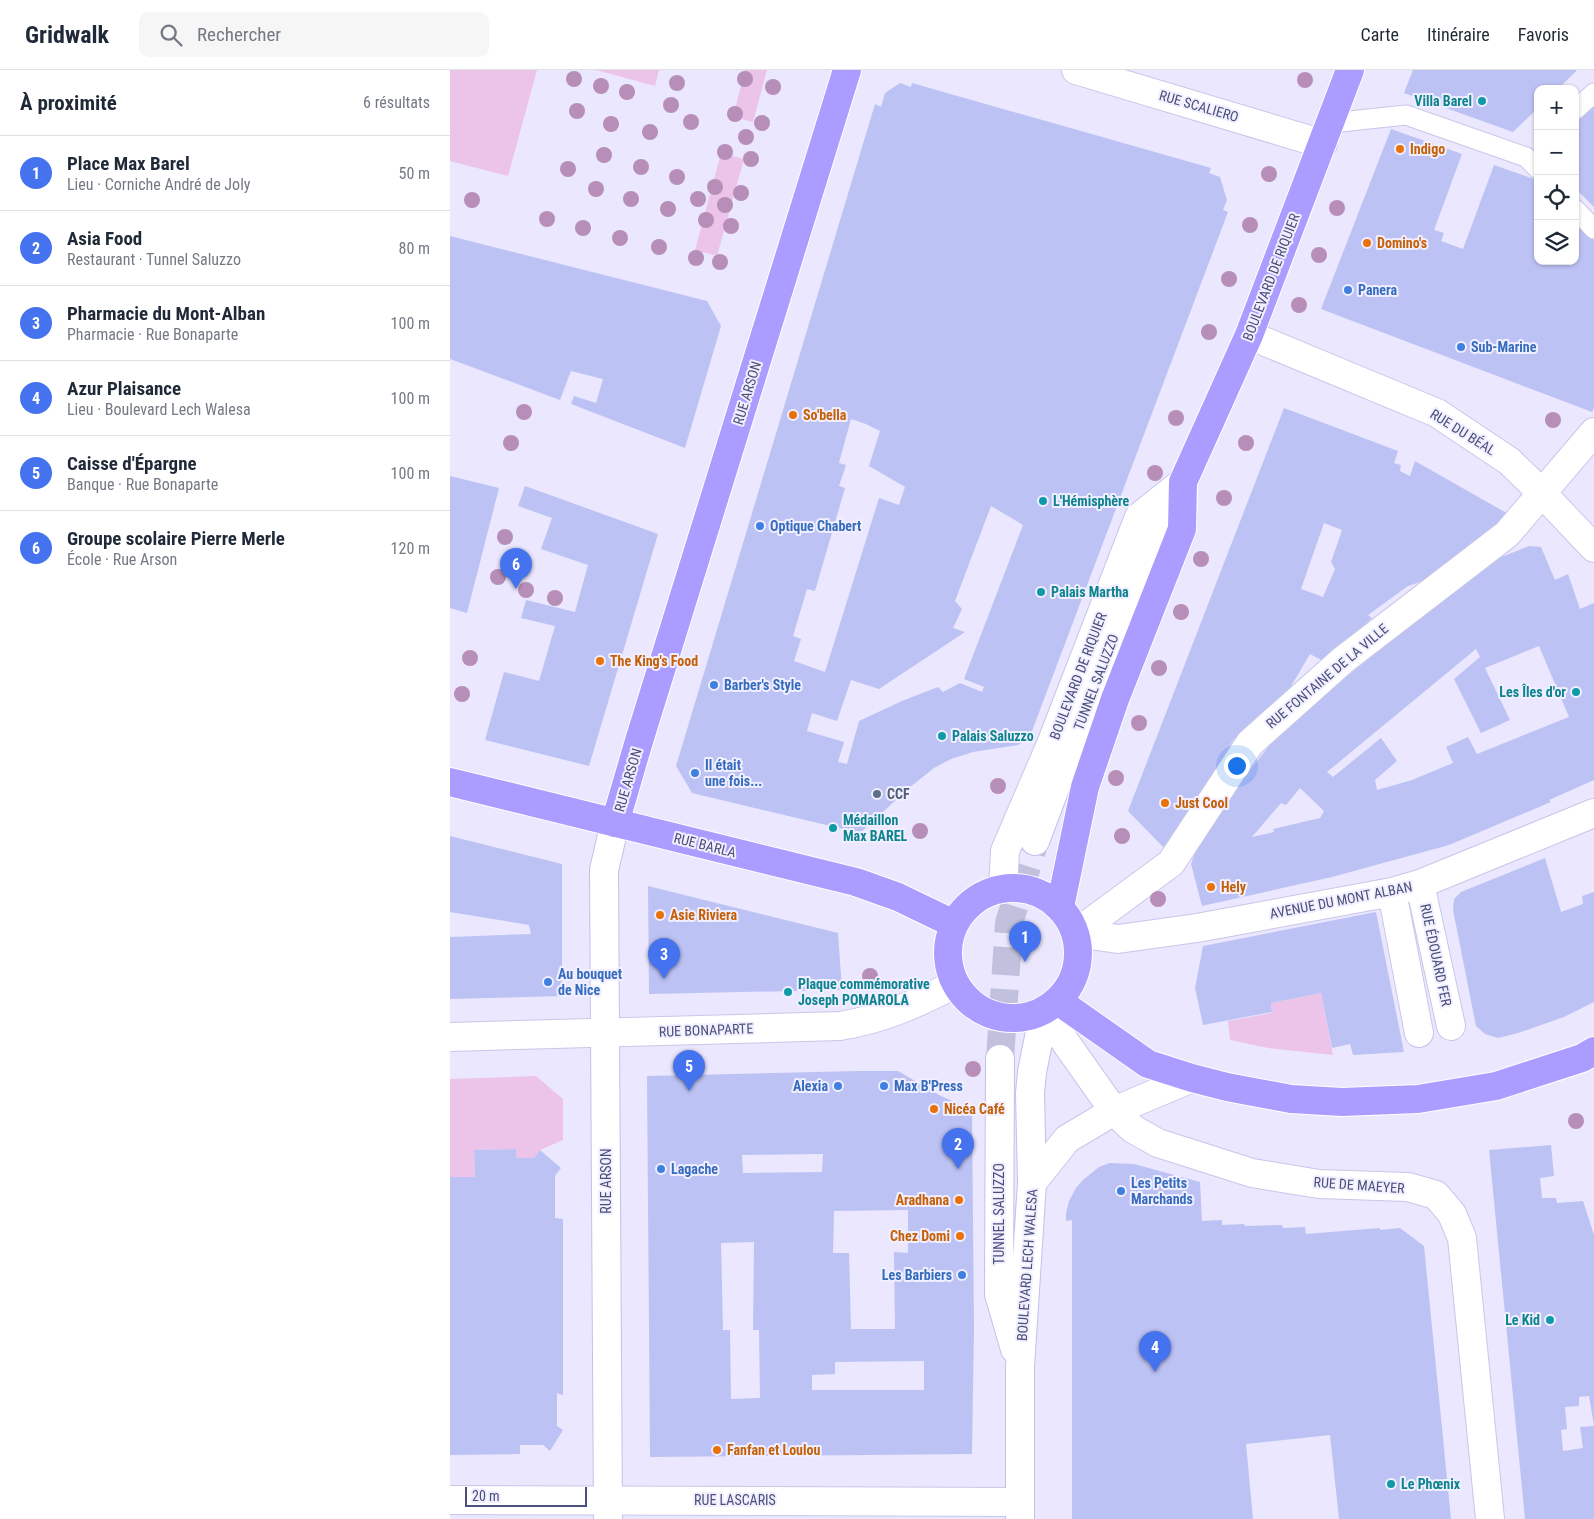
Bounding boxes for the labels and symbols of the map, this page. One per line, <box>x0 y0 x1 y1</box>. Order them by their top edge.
street label: RUE SCALIERO <box>1158 87 1240 125</box>
place label: Villa Barel <box>1414 93 1472 109</box>
marker: Villa Barel <box>1476 95 1488 107</box>
place label: Indigo <box>1410 141 1445 157</box>
marker: Indigo <box>1394 143 1406 155</box>
street label: BOULEVARD DE RIQUIER <box>1239 211 1303 343</box>
place label: Domino's <box>1377 235 1427 251</box>
marker: Domino's <box>1361 237 1373 249</box>
place label: Panera <box>1358 282 1397 298</box>
marker: Panera <box>1342 284 1354 296</box>
place label: Sub-Marine <box>1471 339 1537 355</box>
marker: Sub-Marine <box>1455 341 1467 353</box>
street label: RUE ARSON <box>730 359 764 427</box>
street label: RUE DU BÉAL <box>1427 405 1499 459</box>
place label: So'bella <box>803 407 847 423</box>
marker: So'bella <box>787 409 799 421</box>
place label: L'Hémisphère <box>1053 493 1130 509</box>
marker: L'Hémisphère <box>1037 495 1049 507</box>
place label: Optique Chabert <box>770 518 861 534</box>
marker: Optique Chabert <box>754 520 766 532</box>
pin: 6 <box>500 548 532 589</box>
place label: Palais Martha <box>1051 584 1129 600</box>
marker: Palais Martha <box>1035 586 1047 598</box>
street label: BOULEVARD DE RIQUIER <box>1046 610 1110 742</box>
street label: RUE FONTAINE DE LA VILLE <box>1263 620 1391 732</box>
street label: TUNNEL SALUZZO <box>1070 632 1122 732</box>
place label: The King's Food <box>610 653 698 669</box>
marker: The King's Food <box>594 655 606 667</box>
place label: Barber's Style <box>724 677 801 693</box>
marker: Barber's Style <box>708 679 720 691</box>
place label: Les Îles d'or <box>1499 683 1566 700</box>
marker: Les Îles d'or <box>1570 686 1582 698</box>
place label: Palais Saluzzo <box>952 728 1034 744</box>
marker: Palais Saluzzo <box>936 730 948 742</box>
street label: RUE ARSON <box>611 746 645 814</box>
your location <box>1224 753 1250 779</box>
place label: Il était une fois... <box>705 757 762 789</box>
marker: Il était une fois... <box>689 767 701 779</box>
place label: CCF <box>887 786 910 802</box>
marker: CCF <box>871 788 883 800</box>
place label: Just Cool <box>1175 795 1228 811</box>
marker: Just Cool <box>1159 797 1171 809</box>
place label: Médaillon Max BAREL <box>843 812 908 844</box>
marker: Médaillon Max BAREL <box>827 822 839 834</box>
street label: RUE BARLA <box>672 830 738 860</box>
street label: AVENUE DU MONT ALBAN <box>1268 878 1414 922</box>
place label: Hely <box>1221 879 1247 895</box>
marker: Hely <box>1205 881 1217 893</box>
street label: RUE ÉDOUARD FER <box>1417 902 1456 1008</box>
place label: Asie Riviera <box>670 907 737 923</box>
marker: Asie Riviera <box>654 909 666 921</box>
pin: 1 <box>1009 921 1041 962</box>
pin: 3 <box>648 938 680 979</box>
place label: Au bouquet de Nice <box>558 966 622 998</box>
marker: Au bouquet de Nice <box>542 976 554 988</box>
place label: Plaque commémorative Joseph POMAROLA <box>798 976 930 1008</box>
marker: Plaque commémorative Joseph POMAROLA <box>782 986 794 998</box>
street label: RUE BONAPARTE <box>659 1020 753 1040</box>
pin: 5 <box>673 1050 705 1091</box>
place label: Alexia <box>793 1078 828 1094</box>
place label: Max B'Press <box>894 1078 963 1094</box>
marker: Alexia <box>832 1080 844 1092</box>
marker: Max B'Press <box>878 1080 890 1092</box>
place label: Nicéa Café <box>944 1101 1005 1117</box>
marker: Nicéa Café <box>928 1103 940 1115</box>
pin: 2 <box>942 1128 974 1169</box>
street label: RUE ARSON <box>598 1148 614 1214</box>
place label: Lagache <box>671 1161 718 1177</box>
marker: Lagache <box>655 1163 667 1175</box>
street label: TUNNEL SALUZZO <box>991 1163 1007 1265</box>
street label: RUE DE MAEYER <box>1313 1174 1406 1196</box>
place label: Les Petits Marchands <box>1131 1175 1193 1207</box>
marker: Les Petits Marchands <box>1115 1185 1127 1197</box>
street label: BOULEVARD LECH WALESA <box>1014 1188 1040 1342</box>
place label: Aradhana <box>896 1192 949 1208</box>
marker: Aradhana <box>953 1194 965 1206</box>
place label: Chez Domi <box>890 1228 950 1244</box>
marker: Chez Domi <box>954 1230 966 1242</box>
place label: Les Barbiers <box>882 1267 952 1283</box>
marker: Les Barbiers <box>956 1269 968 1281</box>
place label: Le Kid <box>1505 1312 1540 1328</box>
marker: Le Kid <box>1544 1314 1556 1326</box>
pin: 4 <box>1139 1331 1171 1372</box>
place label: Fanfan et Loulou <box>727 1442 820 1458</box>
marker: Fanfan et Loulou <box>711 1444 723 1456</box>
place label: Le Phœnix <box>1401 1476 1461 1492</box>
marker: Le Phœnix <box>1385 1478 1397 1490</box>
scale bar <box>465 1484 588 1507</box>
street label: RUE LASCARIS <box>694 1492 776 1508</box>

